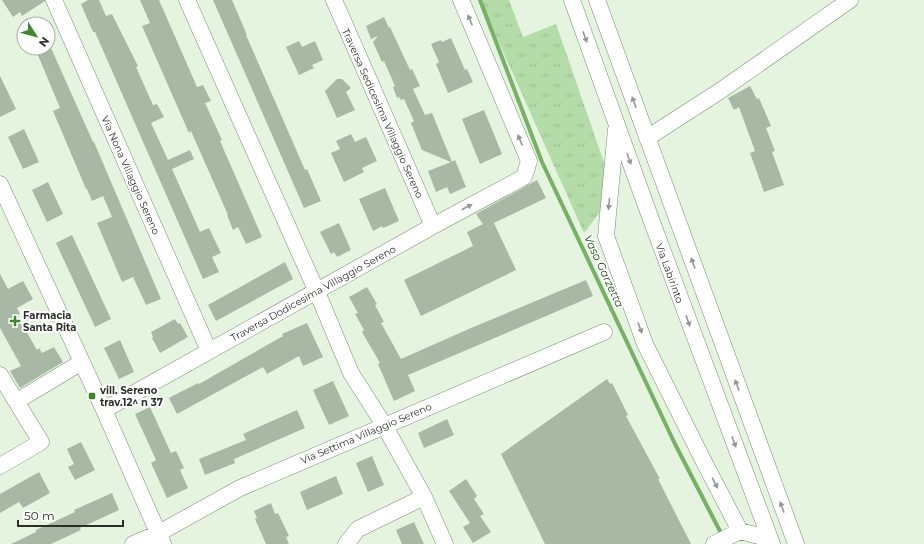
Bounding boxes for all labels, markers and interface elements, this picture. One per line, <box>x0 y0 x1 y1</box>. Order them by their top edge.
one-way arrow <box>467 15 473 26</box>
north arrow <box>16 16 56 56</box>
street label: Traversa Sedicesima Villaggio Sereno <box>339 26 426 200</box>
one-way arrow <box>583 31 589 43</box>
text: N <box>36 34 52 50</box>
one-way arrow <box>630 95 636 107</box>
street label: Via Nona Villaggio Sereno <box>98 114 163 237</box>
one-way arrow <box>517 134 523 146</box>
one-way arrow <box>626 154 632 166</box>
one-way arrow <box>606 198 612 210</box>
one-way arrow <box>461 204 473 211</box>
water label: Vaso Garzetta <box>581 233 627 309</box>
street label: Via Labirinto <box>653 241 686 305</box>
street label: Traversa Dodicesima Villaggio Sereno <box>228 242 398 344</box>
one-way arrow <box>689 257 695 269</box>
place label: Farmacia Santa Rita <box>23 309 76 334</box>
one-way arrow <box>686 315 692 327</box>
marker: Farmacia Santa Rita <box>10 316 20 326</box>
one-way arrow <box>637 323 643 335</box>
one-way arrow <box>734 379 740 391</box>
place label: vill. Sereno trav.12^ n 37 <box>99 384 163 409</box>
marker: vill. Sereno trav.12^ n 37 <box>87 391 97 401</box>
street label: Via Settima Villaggio Sereno <box>299 400 434 467</box>
one-way arrow <box>731 437 737 449</box>
one-way arrow <box>711 477 718 489</box>
one-way arrow <box>779 501 785 513</box>
scale bar <box>18 502 123 528</box>
text: 50 m <box>24 508 55 523</box>

